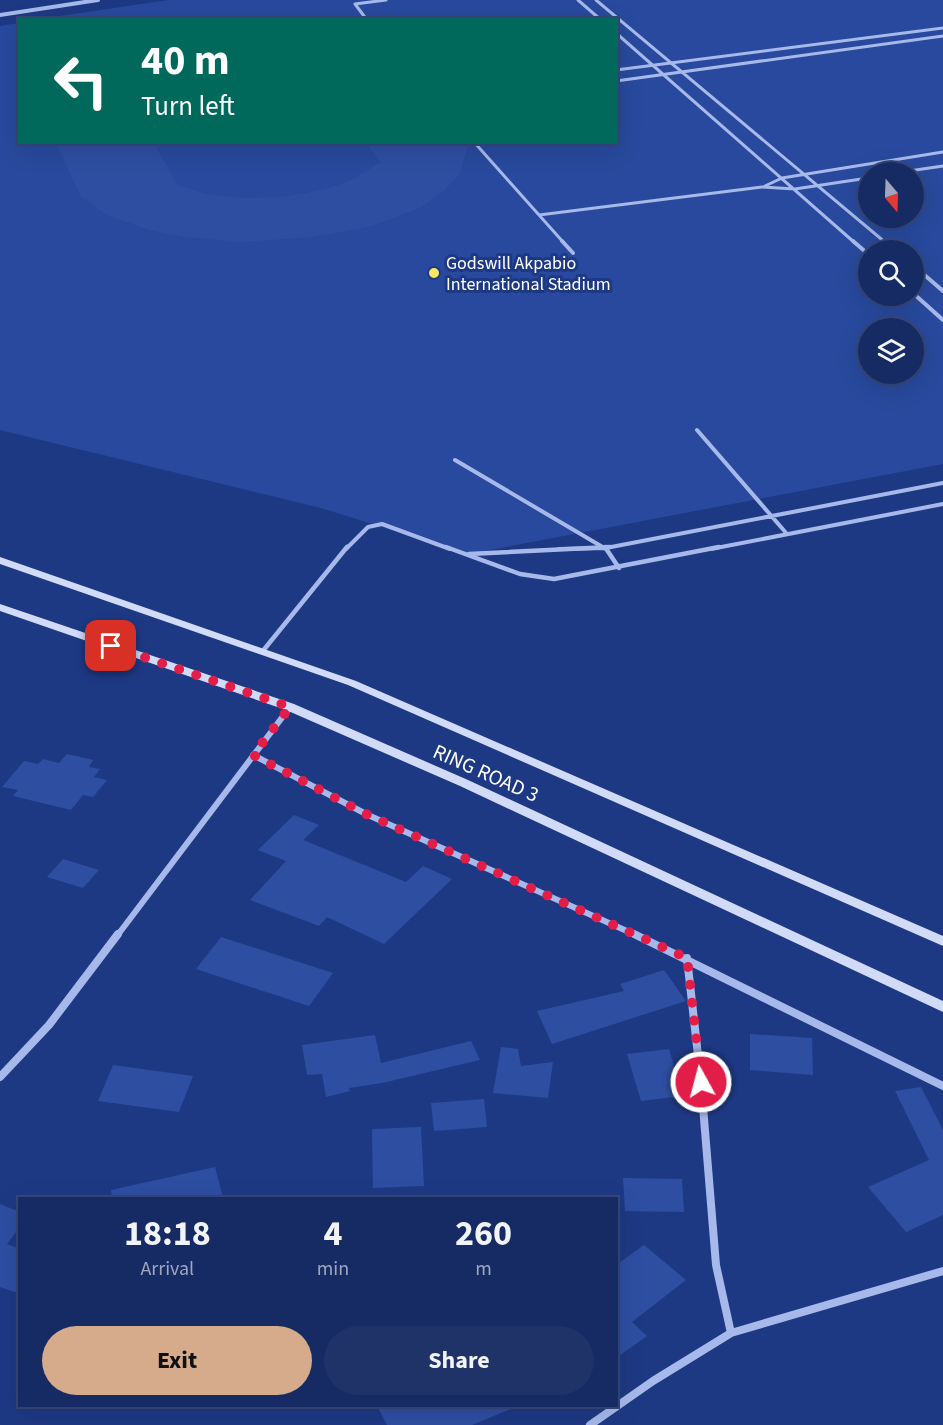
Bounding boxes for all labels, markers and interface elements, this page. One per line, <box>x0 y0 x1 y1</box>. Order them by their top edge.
text: 40 m <box>141 31 230 91</box>
icon: left <box>42 42 120 120</box>
text: Turn left <box>141 87 235 126</box>
north arrow <box>858 162 924 228</box>
map controls <box>858 162 924 384</box>
button: search <box>858 240 924 306</box>
place label: Godswill Akpabio International Stadium <box>446 251 611 297</box>
marker: Godswill Akpabio International Stadium <box>427 266 441 280</box>
button: layers <box>858 318 924 384</box>
pin <box>85 620 136 671</box>
icon: arrive <box>94 629 127 662</box>
street label: RING ROAD 3 <box>428 736 544 810</box>
position arrow <box>669 1050 733 1114</box>
text: 18:18 <box>124 1208 211 1259</box>
text: 4 <box>323 1208 342 1259</box>
text: 260 <box>455 1208 512 1259</box>
text: Arrival <box>140 1255 194 1283</box>
text: min <box>317 1255 349 1283</box>
text: m <box>475 1255 492 1283</box>
button: Exit <box>42 1326 312 1395</box>
button: Share <box>324 1326 594 1395</box>

